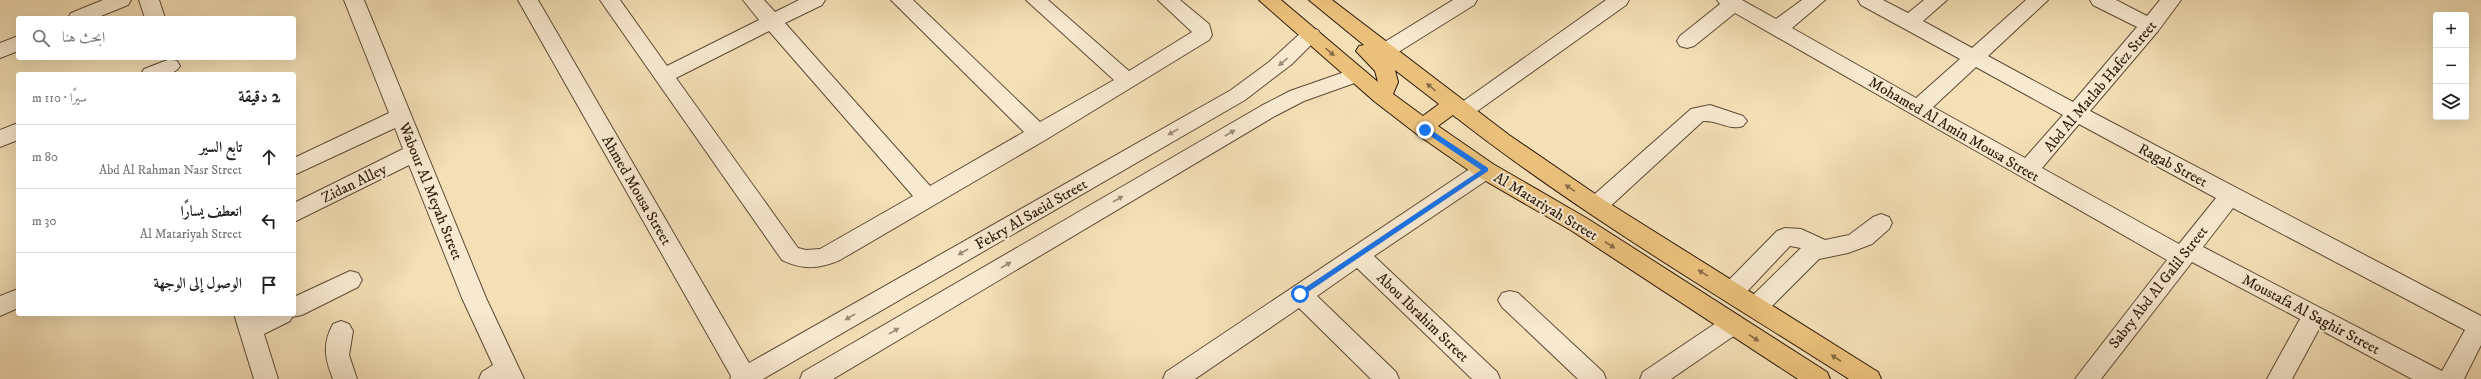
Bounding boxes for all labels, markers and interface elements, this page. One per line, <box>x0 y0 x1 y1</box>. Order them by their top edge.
map controls <box>2433 12 2469 120</box>
button: + <box>2433 12 2469 48</box>
search box <box>16 16 296 60</box>
street label: Abd Al Matlab Hafez Street <box>2040 17 2161 156</box>
icon: search <box>30 27 52 49</box>
text: ابحث هنا <box>62 28 105 47</box>
one-way arrow <box>1325 48 1336 57</box>
button: − <box>2433 48 2469 84</box>
one-way arrow <box>1277 58 1288 67</box>
street label: Mohamed Al Amin Mousa Street <box>1865 73 2043 186</box>
one-way arrow <box>1425 83 1436 92</box>
button: layers <box>2433 84 2469 120</box>
text: 2 دقيقة <box>238 86 280 108</box>
text: سيرًا · 110 m <box>32 90 87 106</box>
street label: Wabour Al Meyah Street <box>394 119 467 263</box>
route end <box>1416 121 1434 139</box>
one-way arrow <box>1167 129 1179 136</box>
one-way arrow <box>1225 130 1236 137</box>
street label: Ahmed Mousa Street <box>597 132 676 249</box>
text: تابع السير <box>200 138 242 157</box>
street label: Ragab Street <box>2135 139 2211 192</box>
icon: ahead <box>258 146 280 168</box>
text: 80 m <box>32 149 58 165</box>
street label: Zidan Alley <box>318 159 391 207</box>
text: Abd Al Rahman Nasr Street <box>99 162 242 178</box>
street label: Al Matariyah Street <box>1490 168 1601 245</box>
street label: Fekry Al Saeid Street <box>972 175 1091 254</box>
one-way arrow <box>1565 184 1575 192</box>
one-way arrow <box>1112 196 1124 203</box>
text: انعطف يسارًا <box>181 202 242 221</box>
icon: left <box>258 210 280 232</box>
text: 30 m <box>32 213 56 229</box>
street label: Sabry Abd Al Galil Street <box>2105 222 2212 352</box>
text: Al Matariyah Street <box>140 226 242 242</box>
one-way arrow <box>1604 241 1616 248</box>
one-way arrow <box>957 249 969 256</box>
one-way arrow <box>1001 261 1011 269</box>
street label: Abou Ibrahim Street <box>1372 268 1473 366</box>
one-way arrow <box>1697 270 1709 277</box>
street label: Moustafa Al Saghir Street <box>2239 270 2383 359</box>
text: الوصول إلى الوجهة <box>153 274 242 293</box>
icon: arrive <box>258 274 280 296</box>
route start <box>1291 285 1309 303</box>
one-way arrow <box>845 313 856 320</box>
one-way arrow <box>888 327 900 334</box>
one-way arrow <box>1749 334 1760 342</box>
one-way arrow <box>1831 354 1841 362</box>

